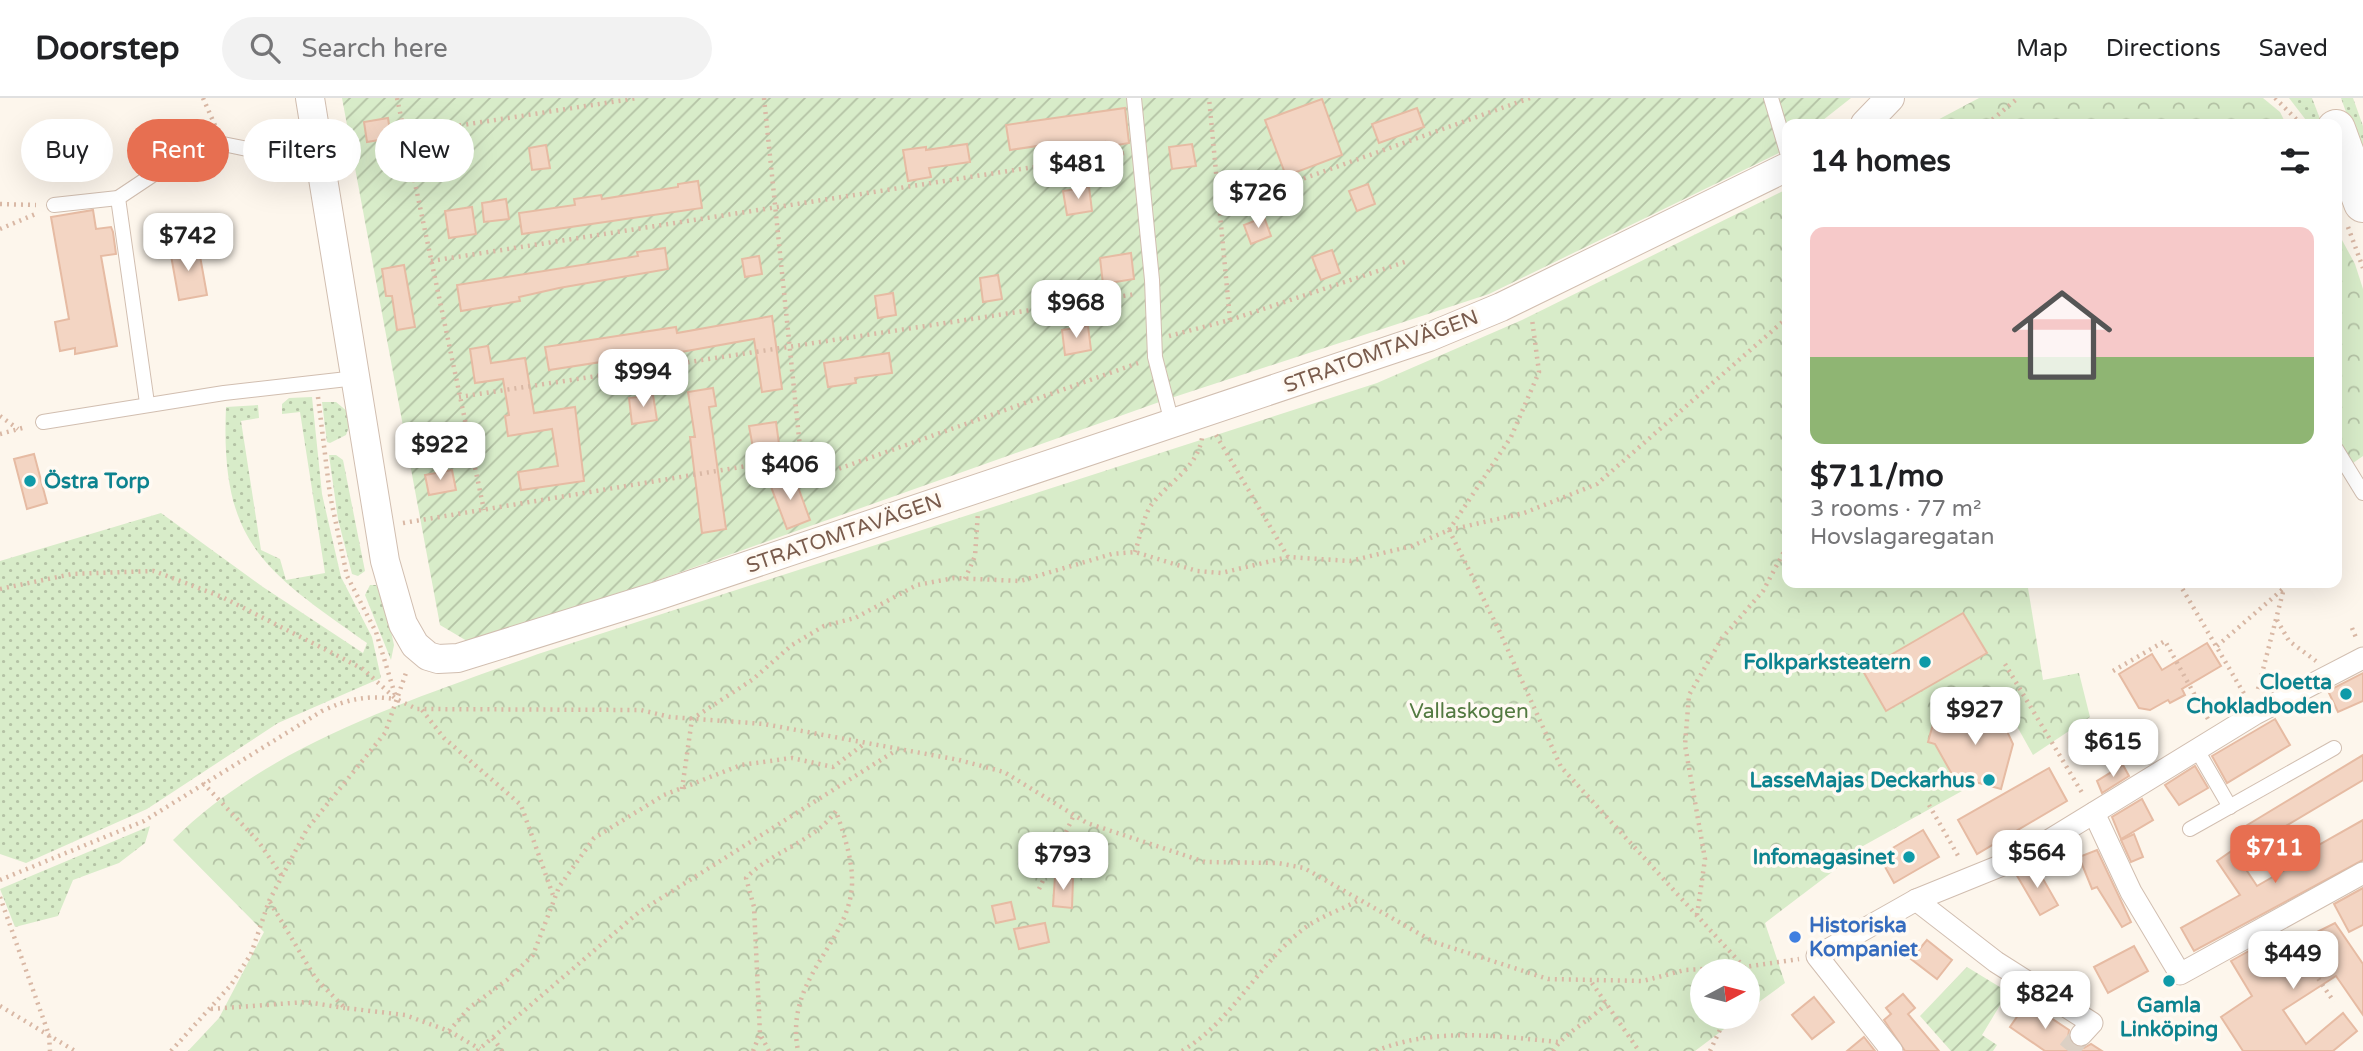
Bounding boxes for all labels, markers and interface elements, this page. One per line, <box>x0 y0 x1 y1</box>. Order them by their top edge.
search box <box>222 17 712 80</box>
text: Doorstep <box>35 29 180 68</box>
icon: search <box>246 29 284 67</box>
text: Search here <box>302 33 448 64</box>
text: Map <box>2016 34 2068 63</box>
text: Directions <box>2106 34 2221 63</box>
text: Saved <box>2259 34 2328 63</box>
chip: Buy <box>21 119 113 182</box>
chip: Rent <box>127 119 229 182</box>
chip: Filters <box>243 119 361 182</box>
chip: New <box>375 119 474 182</box>
pin: $481 <box>1037 141 1119 201</box>
icon: filters <box>2276 142 2314 180</box>
text: 14 homes <box>1810 143 1951 180</box>
text: $481 <box>1049 150 1107 178</box>
pin: $726 <box>1217 170 1299 230</box>
text: $726 <box>1229 179 1287 207</box>
pin: $742 <box>147 214 229 273</box>
text: $742 <box>159 222 217 250</box>
icon: home <box>1999 272 2125 398</box>
pin: $968 <box>1035 280 1117 340</box>
text: $968 <box>1047 289 1105 317</box>
street label: STRATOMTAVÄGEN <box>1280 305 1482 398</box>
pin: $994 <box>602 350 684 409</box>
text: $994 <box>614 358 672 386</box>
pin: $922 <box>399 422 481 482</box>
text: $922 <box>411 431 469 459</box>
pin: $406 <box>749 442 831 502</box>
text: $406 <box>761 451 819 479</box>
text: $711/mo <box>1810 458 1944 495</box>
place label: Östra Torp <box>44 469 150 494</box>
marker: Östra Torp <box>22 473 38 489</box>
street label: STRATOMTAVÄGEN <box>743 488 945 579</box>
text: 3 rooms · 77 m² <box>1810 495 1981 523</box>
text: Hovslagaregatan <box>1810 523 1995 551</box>
place label: Folkparksteatern <box>1743 650 1911 675</box>
marker: Folkparksteatern <box>1917 654 1933 670</box>
place label: Cloetta Chokladboden <box>2186 670 2332 719</box>
marker: Cloetta Chokladboden <box>2338 686 2354 702</box>
pin: $927 <box>1934 688 2016 747</box>
text: $927 <box>1946 696 2004 724</box>
park label: Vallaskogen <box>1409 699 1529 724</box>
pin: $615 <box>2072 720 2154 779</box>
text: $615 <box>2084 728 2142 756</box>
place label: LasseMajas Deckarhus <box>1749 768 1975 793</box>
marker: LasseMajas Deckarhus <box>1981 772 1997 788</box>
pin: $711 <box>2234 826 2316 885</box>
pin: $564 <box>1996 830 2078 890</box>
pin: $793 <box>1022 832 1104 892</box>
text: $711 <box>2246 834 2304 862</box>
text: $564 <box>2008 839 2066 867</box>
text: $793 <box>1034 841 1092 869</box>
place label: Infomagasinet <box>1752 845 1895 870</box>
marker: Infomagasinet <box>1901 849 1917 865</box>
place label: Historiska Kompaniet <box>1809 913 1918 962</box>
marker: Historiska Kompaniet <box>1787 929 1803 945</box>
pin: $449 <box>2252 932 2334 991</box>
text: $449 <box>2264 940 2322 968</box>
north arrow <box>1690 959 1760 1029</box>
map controls <box>1690 959 1760 1029</box>
pin: $824 <box>2004 972 2086 1031</box>
marker: Gamla Linköping <box>2161 973 2177 989</box>
text: $824 <box>2016 980 2074 1008</box>
place label: Gamla Linköping <box>2120 993 2218 1042</box>

